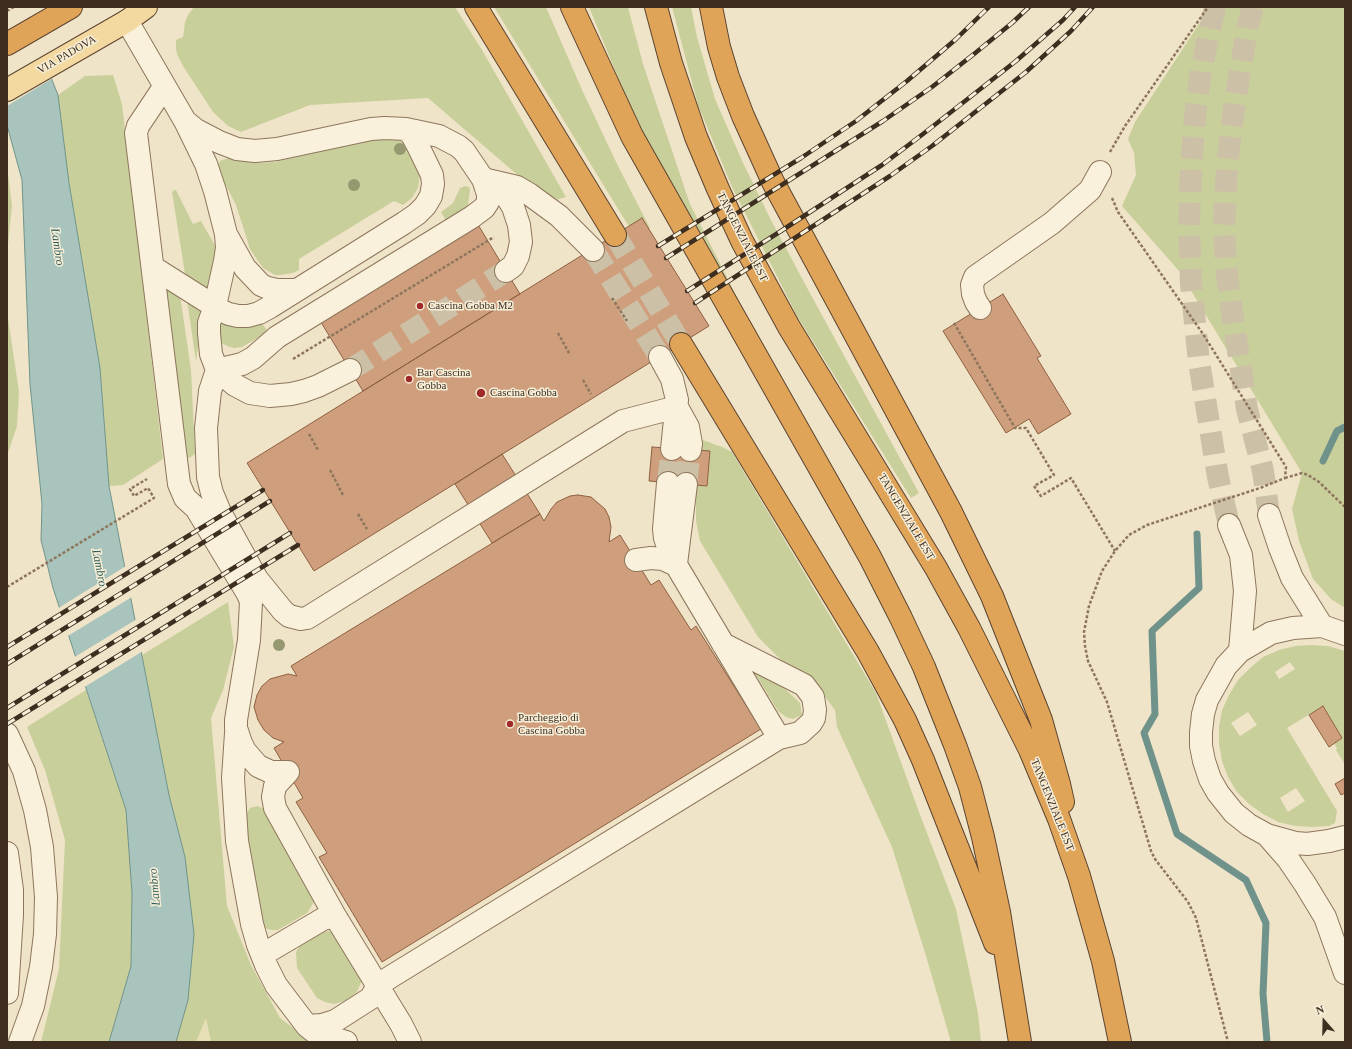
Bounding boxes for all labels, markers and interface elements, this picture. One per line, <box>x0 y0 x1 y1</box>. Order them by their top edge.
street label: VIA PADOVA <box>35 33 99 77</box>
street label: TANGENZIALE EST <box>714 190 770 284</box>
water label: Lambro <box>47 227 67 267</box>
place label: Cascina Gobba M2 <box>428 299 513 313</box>
marker: Cascina Gobba M2 <box>415 301 425 311</box>
place label: Bar Cascina Gobba <box>417 366 470 392</box>
marker: Bar Cascina Gobba <box>404 374 414 384</box>
place label: Cascina Gobba <box>490 386 557 400</box>
marker: Cascina Gobba <box>475 387 487 399</box>
street label: TANGENZIALE EST <box>875 471 937 563</box>
water label: Lambro <box>88 548 110 588</box>
place label: Parcheggio di Cascina Gobba <box>518 711 585 737</box>
marker: Parcheggio di Cascina Gobba <box>505 719 515 729</box>
street label: TANGENZIALE EST <box>1027 757 1077 853</box>
water label: Lambro <box>146 868 164 906</box>
north arrow <box>1304 1001 1344 1041</box>
text: N <box>1314 1003 1326 1017</box>

